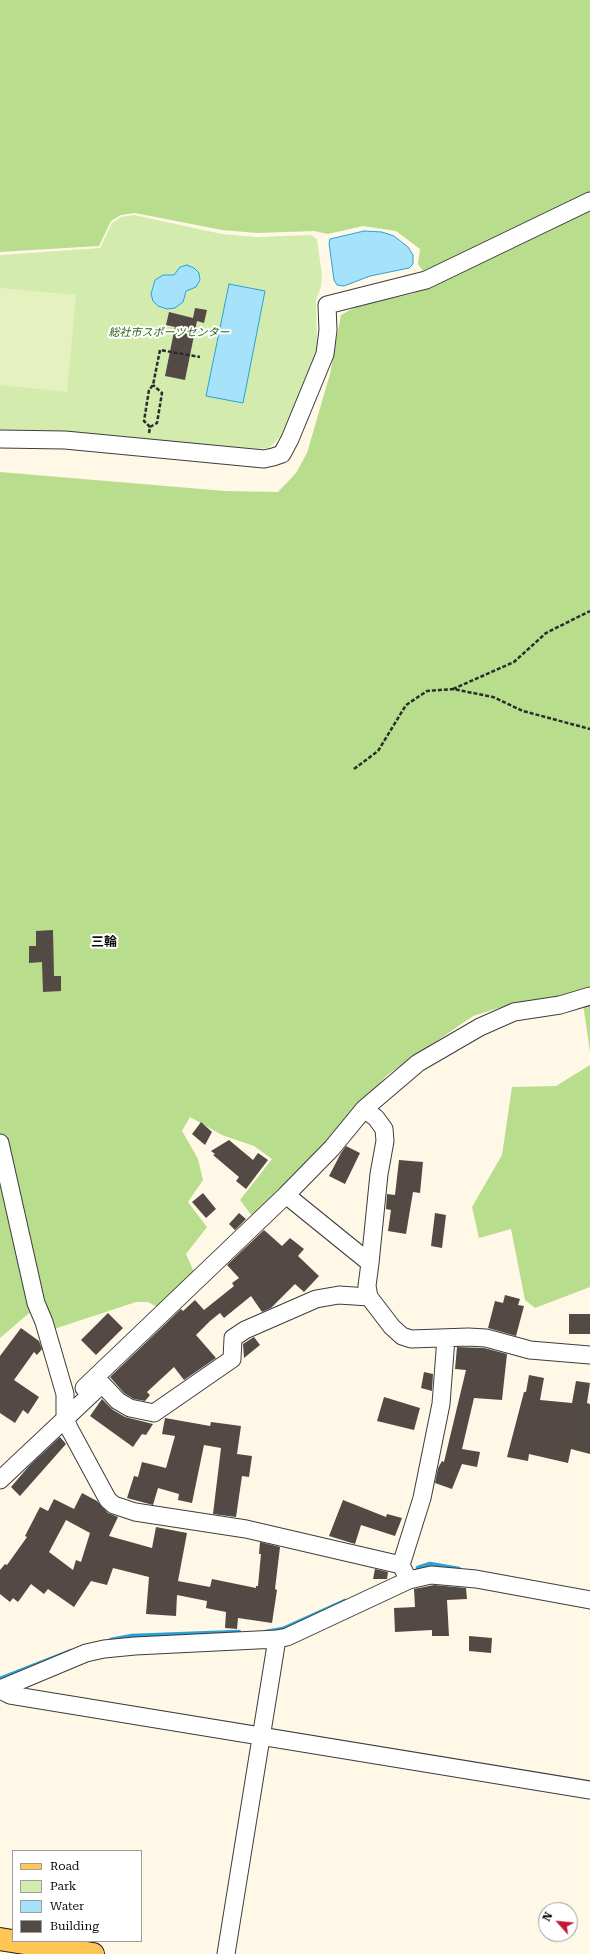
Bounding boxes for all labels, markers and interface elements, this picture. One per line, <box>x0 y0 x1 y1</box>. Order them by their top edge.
park label: 総社市スポーツセンター <box>109 326 229 340</box>
district label: 三輪 <box>91 934 117 950</box>
legend <box>12 1850 142 1942</box>
text: Road <box>50 1859 79 1873</box>
text: Park <box>50 1879 76 1893</box>
text: Water <box>50 1899 84 1913</box>
north arrow <box>538 1902 578 1942</box>
text: N <box>540 1910 555 1924</box>
text: Building <box>50 1919 99 1933</box>

